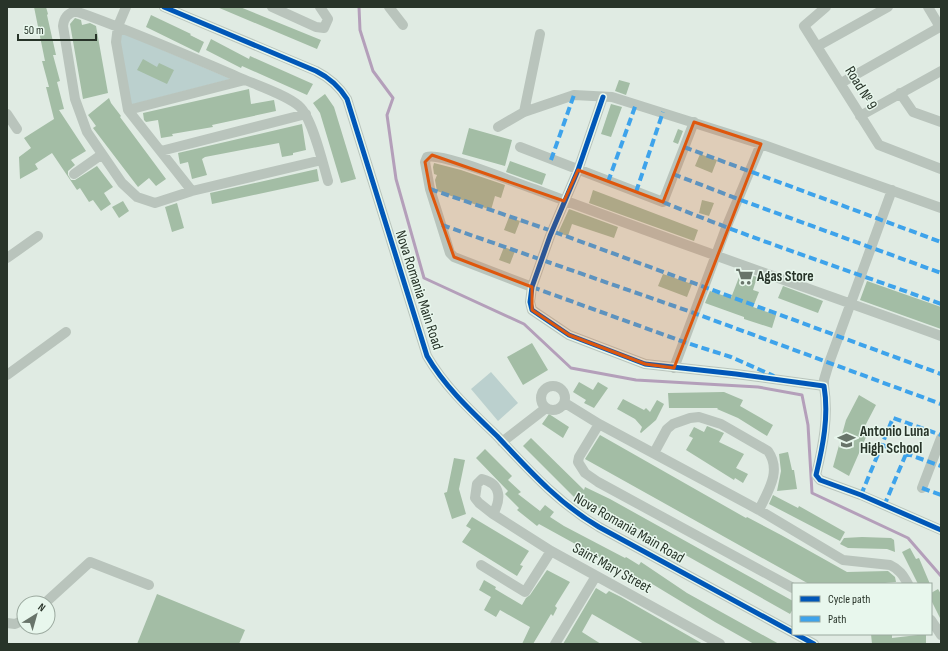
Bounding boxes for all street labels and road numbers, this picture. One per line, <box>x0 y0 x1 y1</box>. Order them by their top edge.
street label: Road № 9 <box>841 63 881 113</box>
street label: Nova Romania Main Road <box>391 228 447 352</box>
street label: Nova Romania Main Road <box>570 489 688 567</box>
street label: Saint Mary Street <box>569 539 655 598</box>

